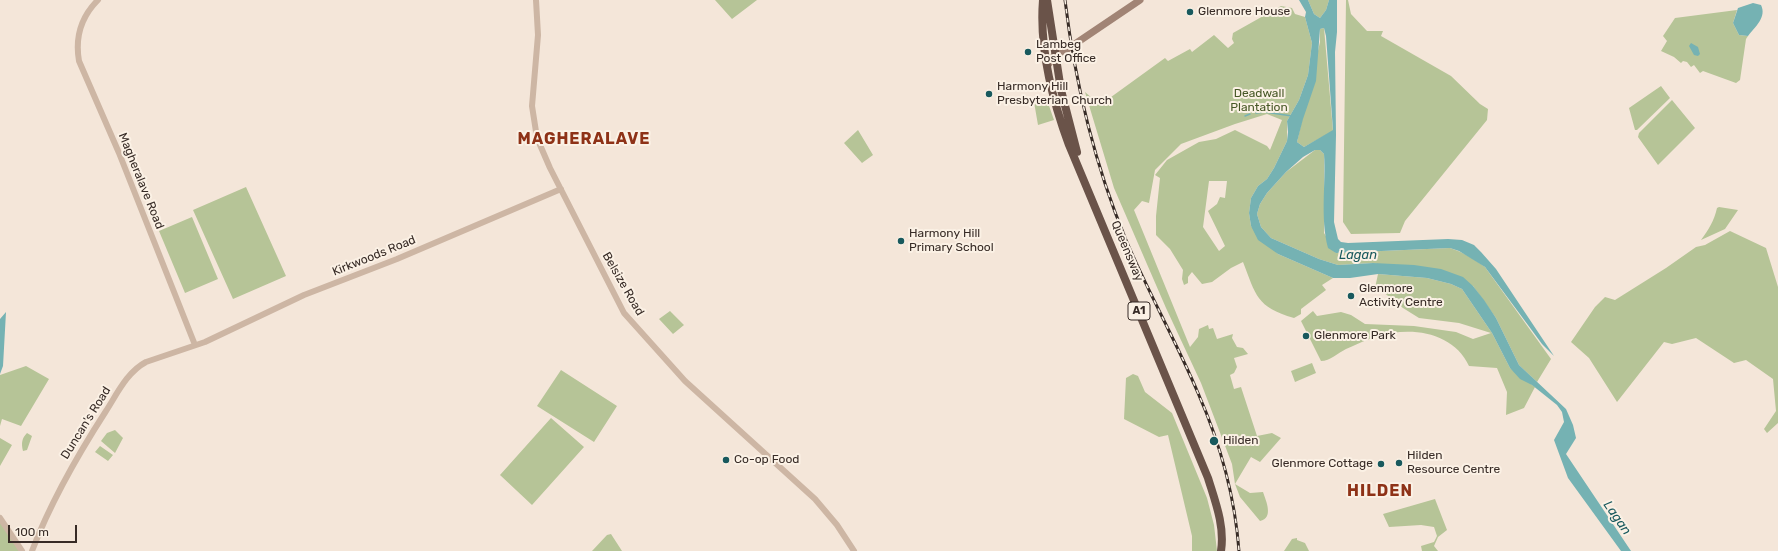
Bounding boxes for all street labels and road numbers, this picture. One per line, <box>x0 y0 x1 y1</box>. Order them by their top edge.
street label: Magheralave Road <box>115 131 167 231</box>
street label: Queensway <box>1108 218 1146 284</box>
street label: Kirkwoods Road <box>330 233 418 279</box>
street label: Belsize Road <box>599 250 647 318</box>
road number: A1 <box>1128 302 1150 320</box>
street label: Duncan's Road <box>58 384 114 462</box>

